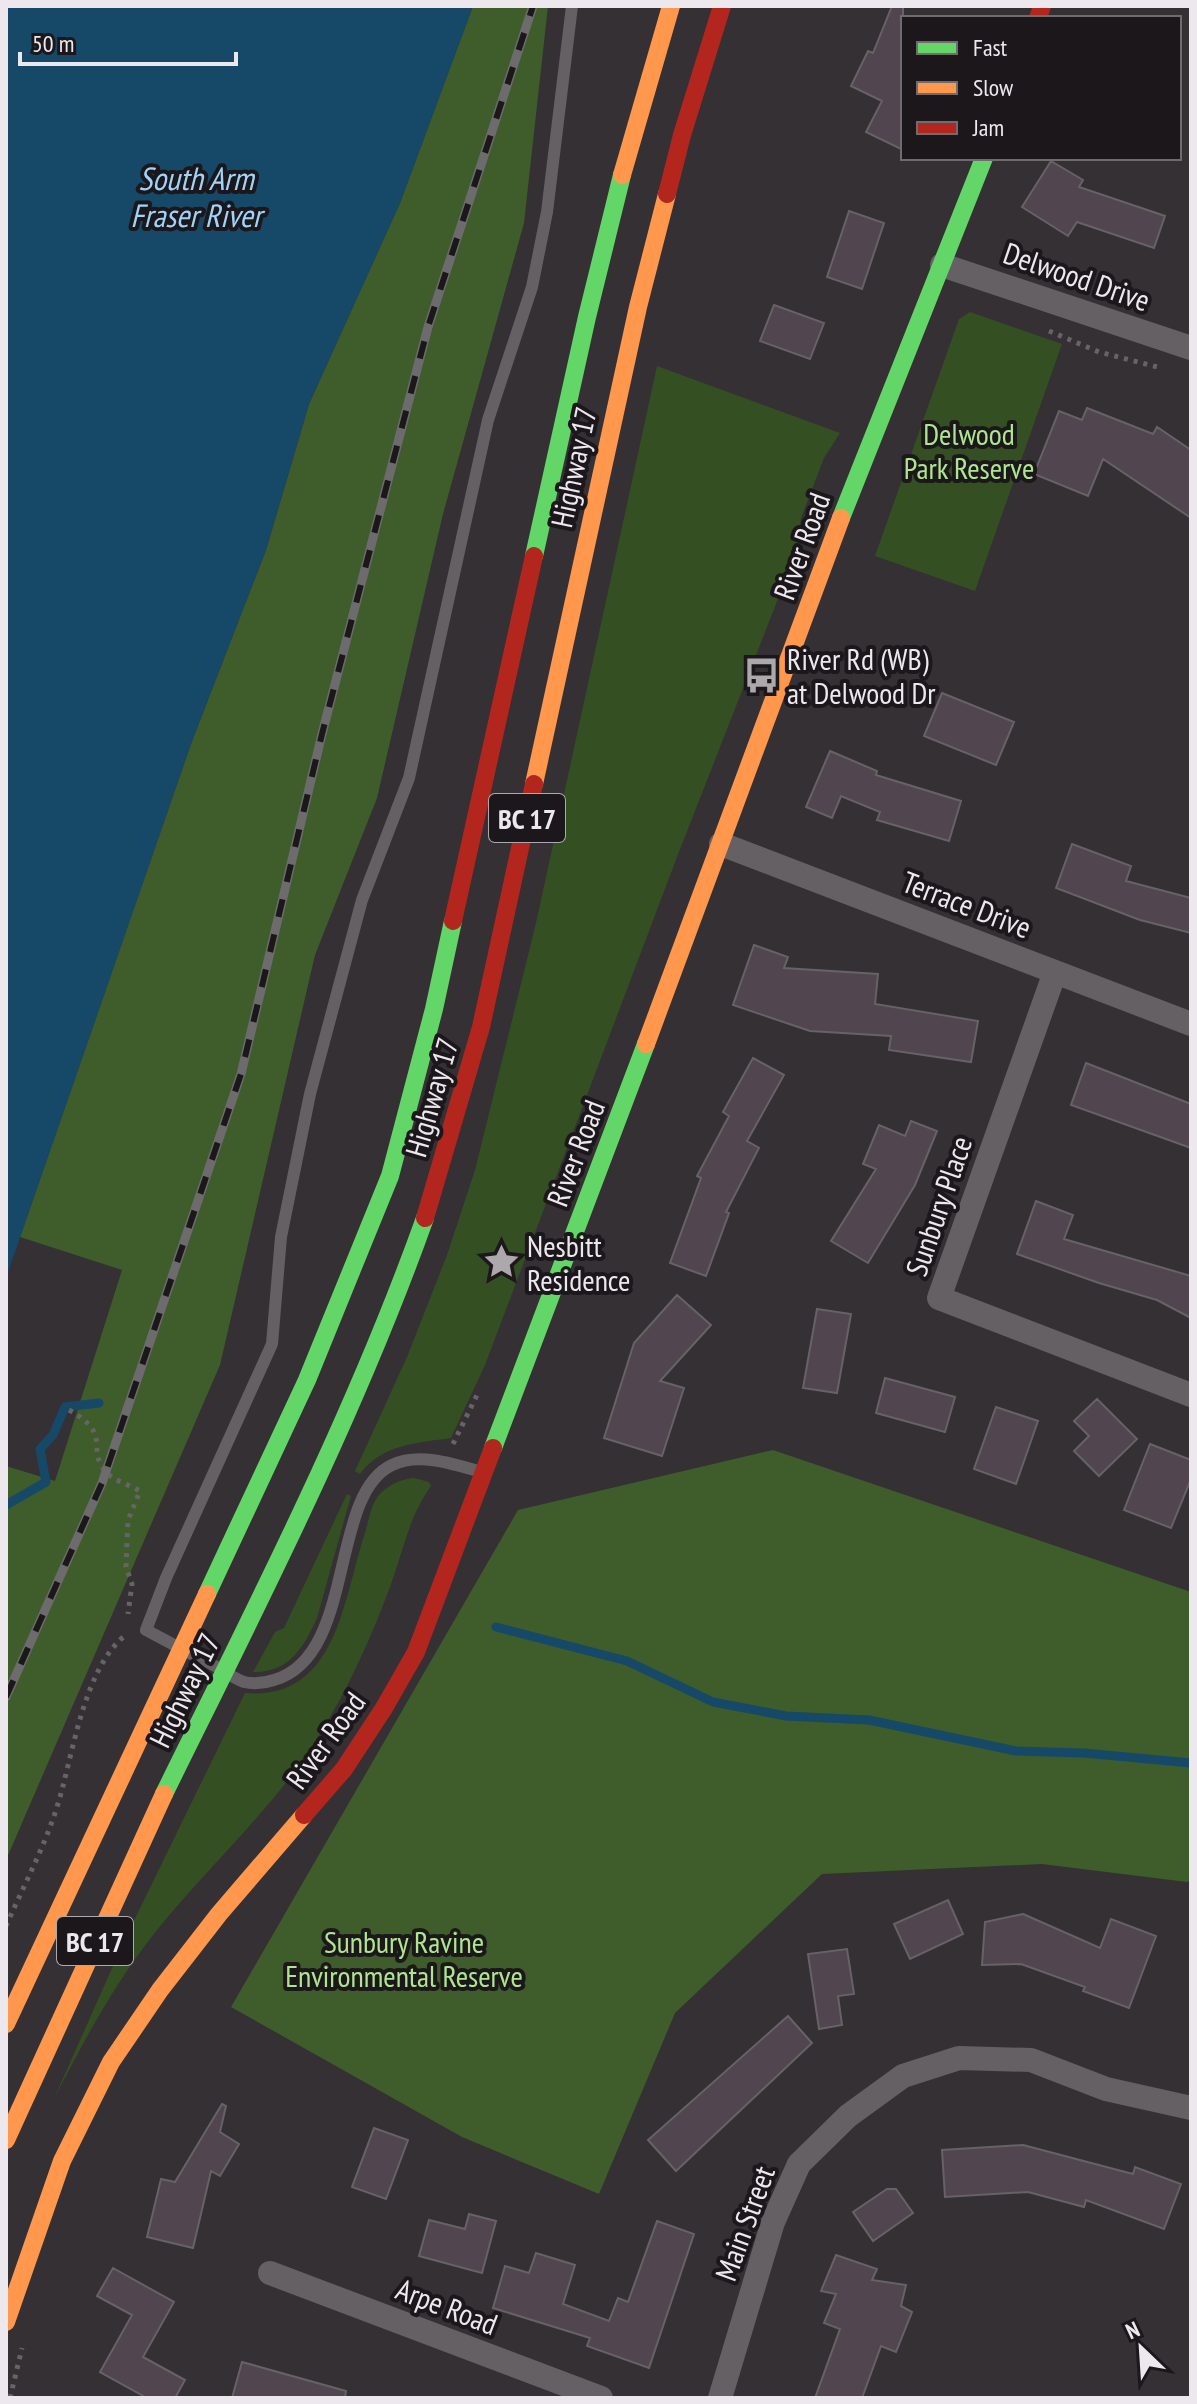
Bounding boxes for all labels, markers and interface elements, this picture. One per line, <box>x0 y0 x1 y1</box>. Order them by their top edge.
scale bar <box>20 16 236 66</box>
legend <box>901 16 1181 160</box>
text: 50 m <box>32 28 74 59</box>
text: Fast <box>973 32 1008 63</box>
text: Slow <box>973 72 1014 103</box>
text: Jam <box>972 112 1004 143</box>
water label: South Arm Fraser River <box>130 157 266 236</box>
street label: Delwood Drive <box>999 233 1155 319</box>
street label: Highway 17 <box>541 403 605 531</box>
park label: Delwood Park Reserve <box>904 414 1034 487</box>
street label: River Road <box>764 487 838 605</box>
place label: River Rd (WB) at Delwood Dr <box>787 639 936 712</box>
bus stop icon: River Rd (WB) at Delwood Dr <box>742 656 780 694</box>
road number: BC 17 <box>489 794 565 842</box>
street label: Terrace Drive <box>897 862 1037 946</box>
street label: Highway 17 <box>395 1033 467 1161</box>
street label: River Road <box>537 1094 613 1212</box>
street label: Sunbury Place <box>896 1131 980 1281</box>
place label: Nesbitt Residence <box>527 1226 630 1299</box>
place icon: Nesbitt Residence <box>482 1243 520 1281</box>
street label: Highway 17 <box>140 1627 228 1753</box>
street label: River Road <box>277 1684 373 1796</box>
road number: BC 17 <box>57 1917 133 1965</box>
park label: Sunbury Ravine Environmental Reserve <box>285 1922 523 1995</box>
street label: Main Street <box>705 2160 783 2286</box>
street label: Arpe Road <box>391 2269 503 2343</box>
north arrow <box>1101 2308 1181 2388</box>
text: N <box>1121 2315 1144 2345</box>

